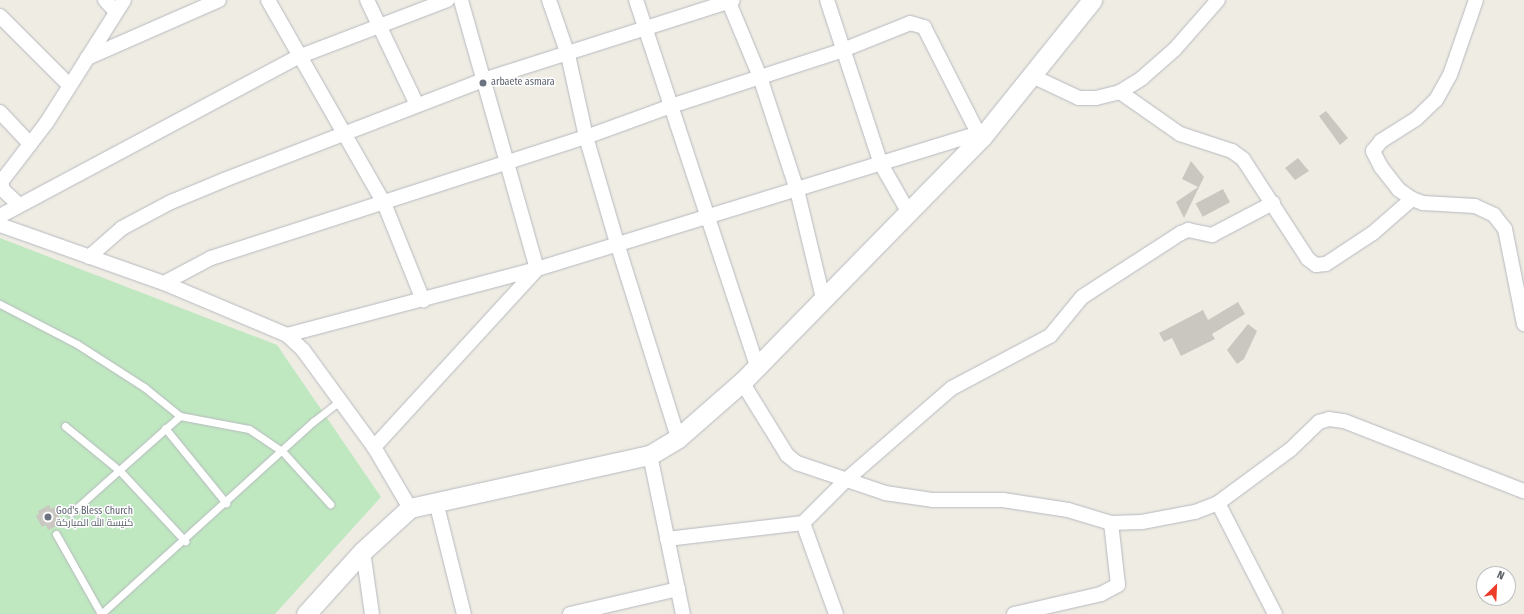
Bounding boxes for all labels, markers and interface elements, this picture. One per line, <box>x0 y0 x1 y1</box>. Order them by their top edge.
place label: arbaete asmara <box>491 77 555 89</box>
marker: arbaete asmara <box>478 78 488 88</box>
place label: God's Bless Church كنيسة الله المباركة <box>56 505 133 528</box>
marker: God's Bless Church كنيسة الله المباركة <box>43 512 53 522</box>
north arrow <box>1476 566 1516 606</box>
text: N <box>1495 568 1506 583</box>

